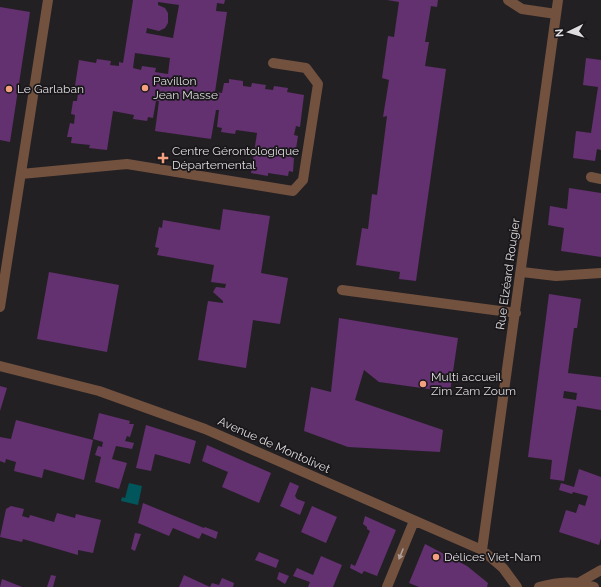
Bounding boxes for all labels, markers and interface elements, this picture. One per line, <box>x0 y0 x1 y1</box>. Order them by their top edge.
north arrow <box>549 12 589 52</box>
text: N <box>553 28 566 38</box>
place label: Pavillon Jean Masse <box>153 74 218 102</box>
place label: Le Garlaban <box>17 82 84 96</box>
marker: Pavillon Jean Masse <box>140 83 150 93</box>
marker: Le Garlaban <box>4 84 14 94</box>
place label: Centre Gérontologique Départemental <box>172 144 299 172</box>
marker: Centre Gérontologique Départemental <box>157 152 169 164</box>
street label: Rue Elzéard Rougier <box>493 216 523 331</box>
place label: Multi accueil Zim Zam Zoum <box>431 370 516 398</box>
marker: Multi accueil Zim Zam Zoum <box>418 379 428 389</box>
street label: Avenue de Montolivet <box>216 414 332 476</box>
one-way arrow <box>397 548 403 560</box>
place label: Délices Viet-Nam <box>444 550 541 564</box>
marker: Délices Viet-Nam <box>431 552 441 562</box>

